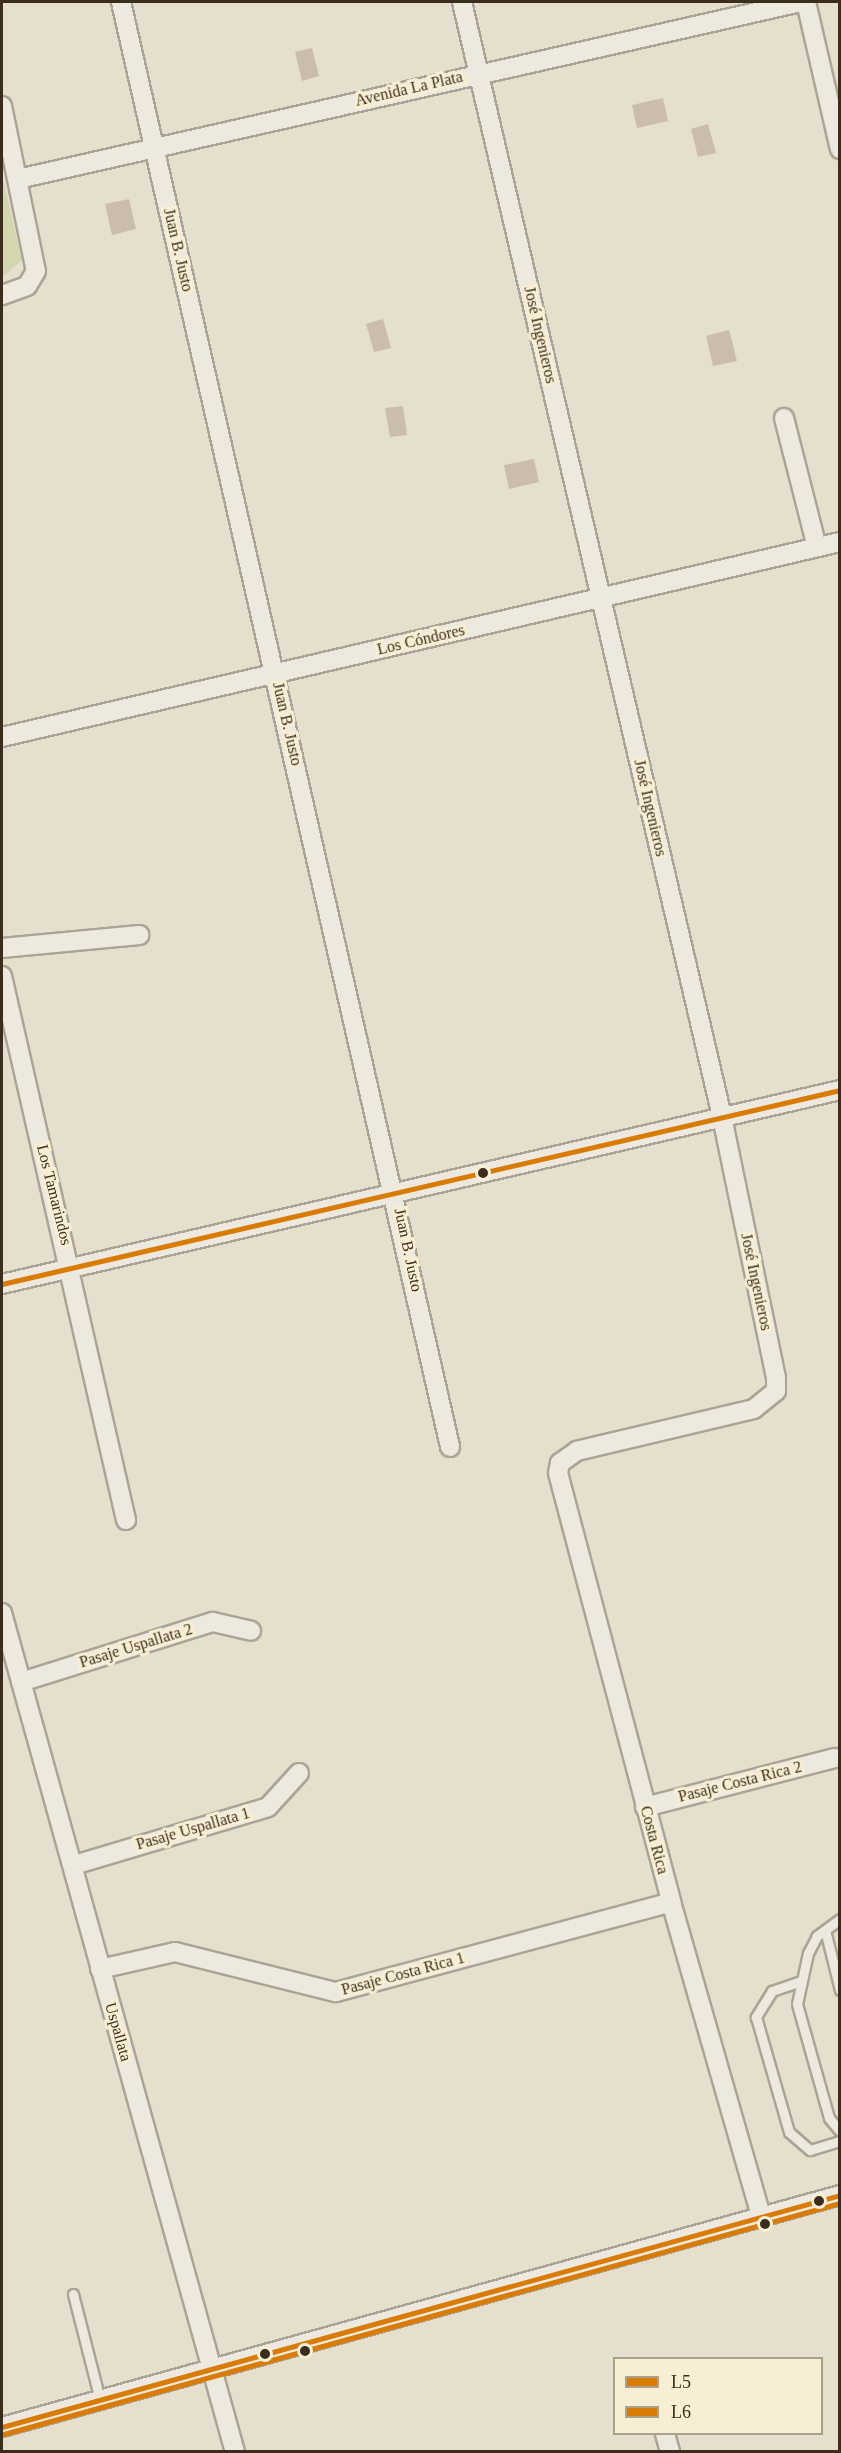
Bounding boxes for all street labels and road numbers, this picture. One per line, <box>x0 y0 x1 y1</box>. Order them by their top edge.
street label: Avenida La Plata <box>353 67 465 111</box>
street label: Juan B. Justo <box>159 206 197 294</box>
street label: José Ingenieros <box>520 285 560 385</box>
street label: Los Cóndores <box>375 621 467 659</box>
street label: Juan B. Justo <box>268 680 306 768</box>
street label: José Ingenieros <box>630 758 670 858</box>
street label: Los Tamarindos <box>32 1143 76 1247</box>
street label: Juan B. Justo <box>390 1206 426 1294</box>
street label: José Ingenieros <box>736 1232 776 1332</box>
street label: Pasaje Uspallata 2 <box>77 1620 195 1672</box>
street label: Pasaje Costa Rica 2 <box>676 1757 804 1807</box>
street label: Pasaje Uspallata 1 <box>134 1804 252 1854</box>
street label: Costa Rica <box>636 1804 672 1876</box>
street label: Pasaje Costa Rica 1 <box>339 1948 467 2000</box>
street label: Uspallata <box>100 2000 136 2064</box>

